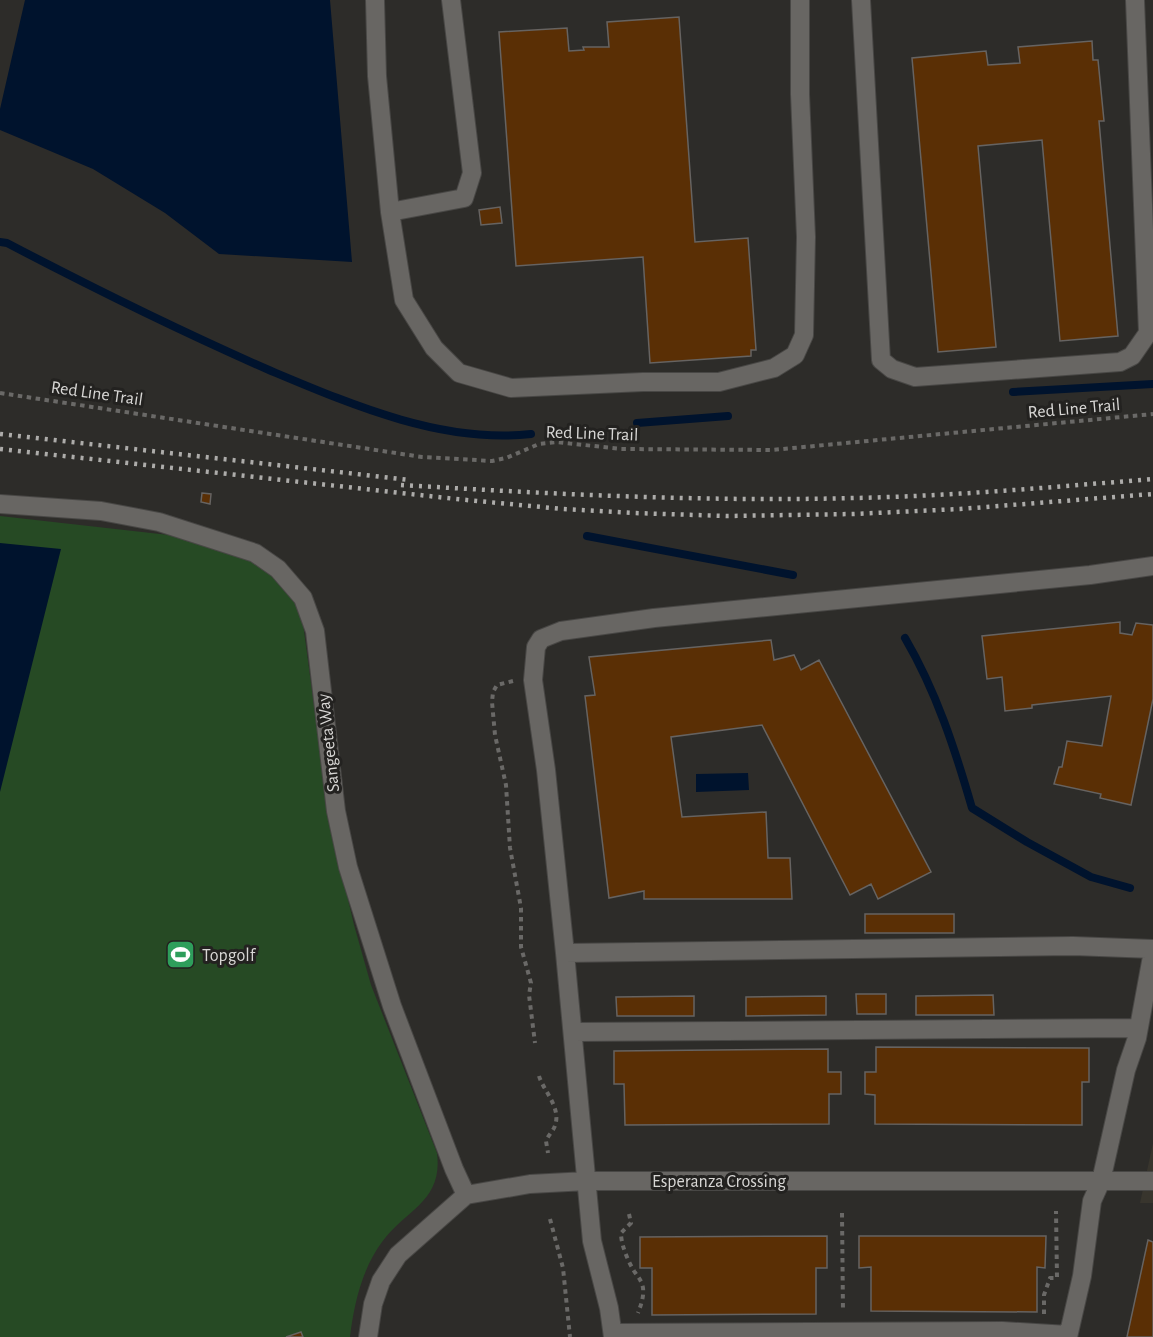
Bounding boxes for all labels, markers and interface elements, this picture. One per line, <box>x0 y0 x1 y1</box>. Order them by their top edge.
street label: Red Line Trail <box>50 379 144 409</box>
street label: Red Line Trail <box>1027 396 1121 422</box>
street label: Red Line Trail <box>545 423 639 445</box>
street label: Sangeeta Way <box>315 693 343 793</box>
sports icon: Topgolf <box>165 939 197 971</box>
place label: Topgolf <box>202 947 257 965</box>
street label: Esperanza Crossing <box>652 1173 786 1191</box>

